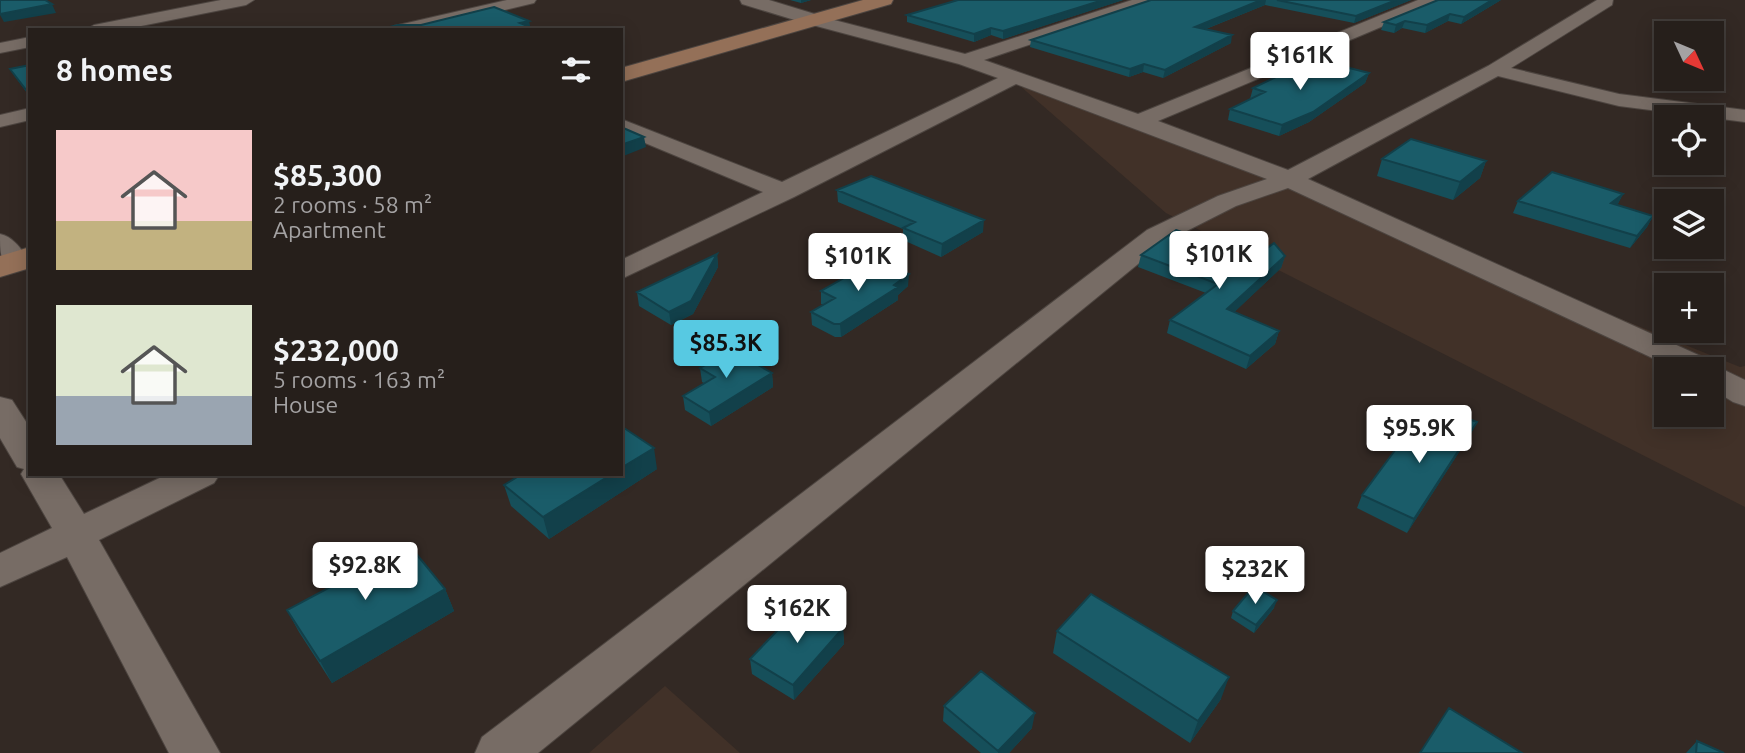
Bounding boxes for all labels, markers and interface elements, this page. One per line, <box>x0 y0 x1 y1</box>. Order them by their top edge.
north arrow <box>1654 21 1724 91</box>
map controls <box>1654 21 1724 427</box>
pin: $161K <box>1251 32 1349 92</box>
text: $161K <box>1266 42 1334 67</box>
icon: filters <box>557 51 595 89</box>
text: 8 homes <box>56 53 173 87</box>
button: locate <box>1654 105 1724 175</box>
icon: home <box>112 158 196 242</box>
text: $85,300 <box>273 158 382 192</box>
button: layers <box>1654 189 1724 259</box>
text: 2 rooms · 58 m² <box>273 192 432 217</box>
text: Apartment <box>273 217 386 242</box>
pin: $101K <box>1170 232 1268 291</box>
pin: $101K <box>809 233 907 293</box>
text: $101K <box>1185 241 1253 266</box>
text: $101K <box>824 243 892 268</box>
button: + <box>1654 273 1724 343</box>
pin: $85.3K <box>669 320 783 380</box>
text: $85.3K <box>690 330 762 355</box>
icon: home <box>112 333 196 417</box>
text: $232,000 <box>273 333 399 367</box>
button: − <box>1654 357 1724 427</box>
text: 5 rooms · 163 m² <box>273 367 445 392</box>
text: House <box>273 392 338 417</box>
pin: $95.9K <box>1362 406 1476 465</box>
text: $95.9K <box>1383 415 1455 440</box>
pin: $92.8K <box>308 542 422 602</box>
pin: $232K <box>1206 546 1304 606</box>
text: $92.8K <box>329 552 401 577</box>
text: $232K <box>1221 556 1289 581</box>
pin: $162K <box>748 586 846 645</box>
text: $162K <box>763 595 831 620</box>

